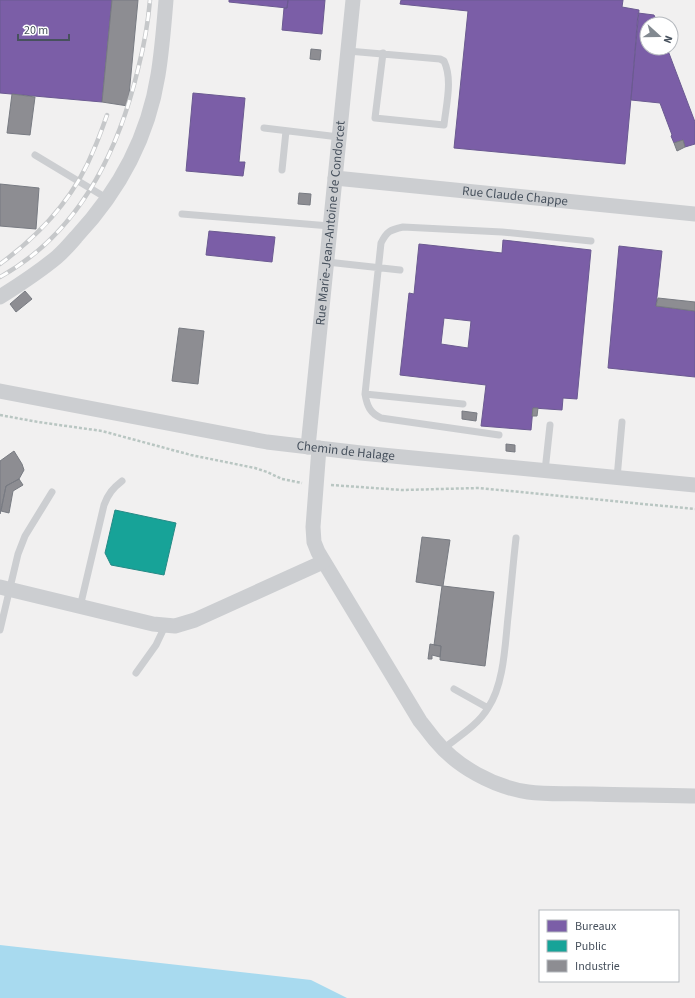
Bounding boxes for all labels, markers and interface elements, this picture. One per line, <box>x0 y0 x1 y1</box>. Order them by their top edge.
scale bar <box>18 16 69 42</box>
north arrow <box>639 16 679 56</box>
text: 20 m <box>24 22 48 39</box>
text: N <box>660 33 676 46</box>
street label: Rue Marie-Jean-Antoine de Condorcet <box>311 119 350 326</box>
street label: Rue Claude Chappe <box>461 182 569 210</box>
street label: Chemin de Halage <box>296 437 396 465</box>
legend <box>539 910 679 982</box>
text: Bureaux <box>575 918 617 935</box>
text: Public <box>575 938 607 955</box>
text: Industrie <box>575 958 620 975</box>

